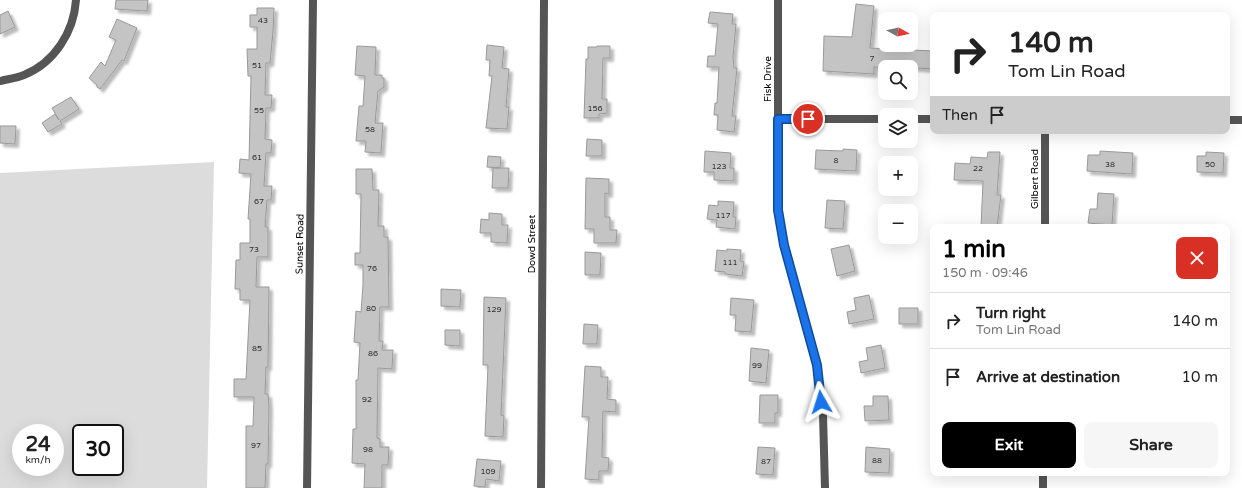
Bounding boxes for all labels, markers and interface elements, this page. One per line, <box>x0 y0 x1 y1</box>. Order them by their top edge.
north arrow <box>878 12 918 52</box>
map controls <box>878 12 918 244</box>
house number: 43 <box>258 16 268 25</box>
text: 140 m <box>1008 26 1094 60</box>
icon: right <box>942 28 994 80</box>
house number: 7 <box>869 54 875 63</box>
street label: Fisk Drive <box>762 56 774 102</box>
button: search <box>878 60 918 100</box>
text: Tom Lin Road <box>1008 60 1126 82</box>
house number: 51 <box>252 61 262 70</box>
pin <box>791 102 825 136</box>
house number: 156 <box>587 104 603 113</box>
icon: arrive <box>986 104 1008 126</box>
house number: 55 <box>254 106 264 115</box>
text: Then <box>942 106 978 124</box>
icon: arrive <box>797 108 819 130</box>
button: layers <box>878 108 918 148</box>
house number: 58 <box>365 125 375 134</box>
street label: Gilbert Road <box>1029 149 1041 209</box>
house number: 61 <box>252 153 262 162</box>
house number: 8 <box>833 156 839 165</box>
button: + <box>878 156 918 196</box>
house number: 38 <box>1105 160 1115 169</box>
house number: 50 <box>1205 160 1215 169</box>
house number: 123 <box>711 162 727 171</box>
house number: 22 <box>973 164 983 173</box>
house number: 67 <box>254 197 264 206</box>
button: − <box>878 204 918 244</box>
house number: 117 <box>715 211 731 220</box>
street label: Sunset Road <box>293 214 307 274</box>
street label: Dowd Street <box>526 214 538 273</box>
text: 1 min <box>942 235 1006 264</box>
button: close <box>1176 237 1218 279</box>
house number: 73 <box>249 245 259 254</box>
house number: 111 <box>722 258 738 267</box>
house number: 76 <box>367 264 377 273</box>
text: 150 m · 09:46 <box>942 265 1028 281</box>
house number: 80 <box>366 304 376 313</box>
text: Turn right <box>976 304 1046 322</box>
house number: 129 <box>486 305 502 314</box>
icon: right <box>942 310 964 332</box>
text: 140 m <box>1172 312 1218 330</box>
text: Tom Lin Road <box>976 322 1061 338</box>
house number: 85 <box>252 344 262 353</box>
house number: 86 <box>368 349 378 358</box>
house number: 99 <box>752 361 762 370</box>
icon: arrive <box>942 366 964 388</box>
text: Arrive at destination <box>976 368 1120 386</box>
text: 10 m <box>1181 368 1218 386</box>
position arrow <box>800 381 842 423</box>
house number: 92 <box>362 395 372 404</box>
button: Exit <box>942 422 1076 468</box>
button: Share <box>1084 422 1218 468</box>
speed limit sign: 30 <box>72 424 124 476</box>
text: 24 <box>25 433 51 457</box>
house number: 97 <box>251 441 261 450</box>
house number: 98 <box>363 445 373 454</box>
text: km/h <box>25 454 51 466</box>
house number: 88 <box>872 456 882 465</box>
house number: 87 <box>761 457 771 466</box>
house number: 109 <box>480 467 496 476</box>

